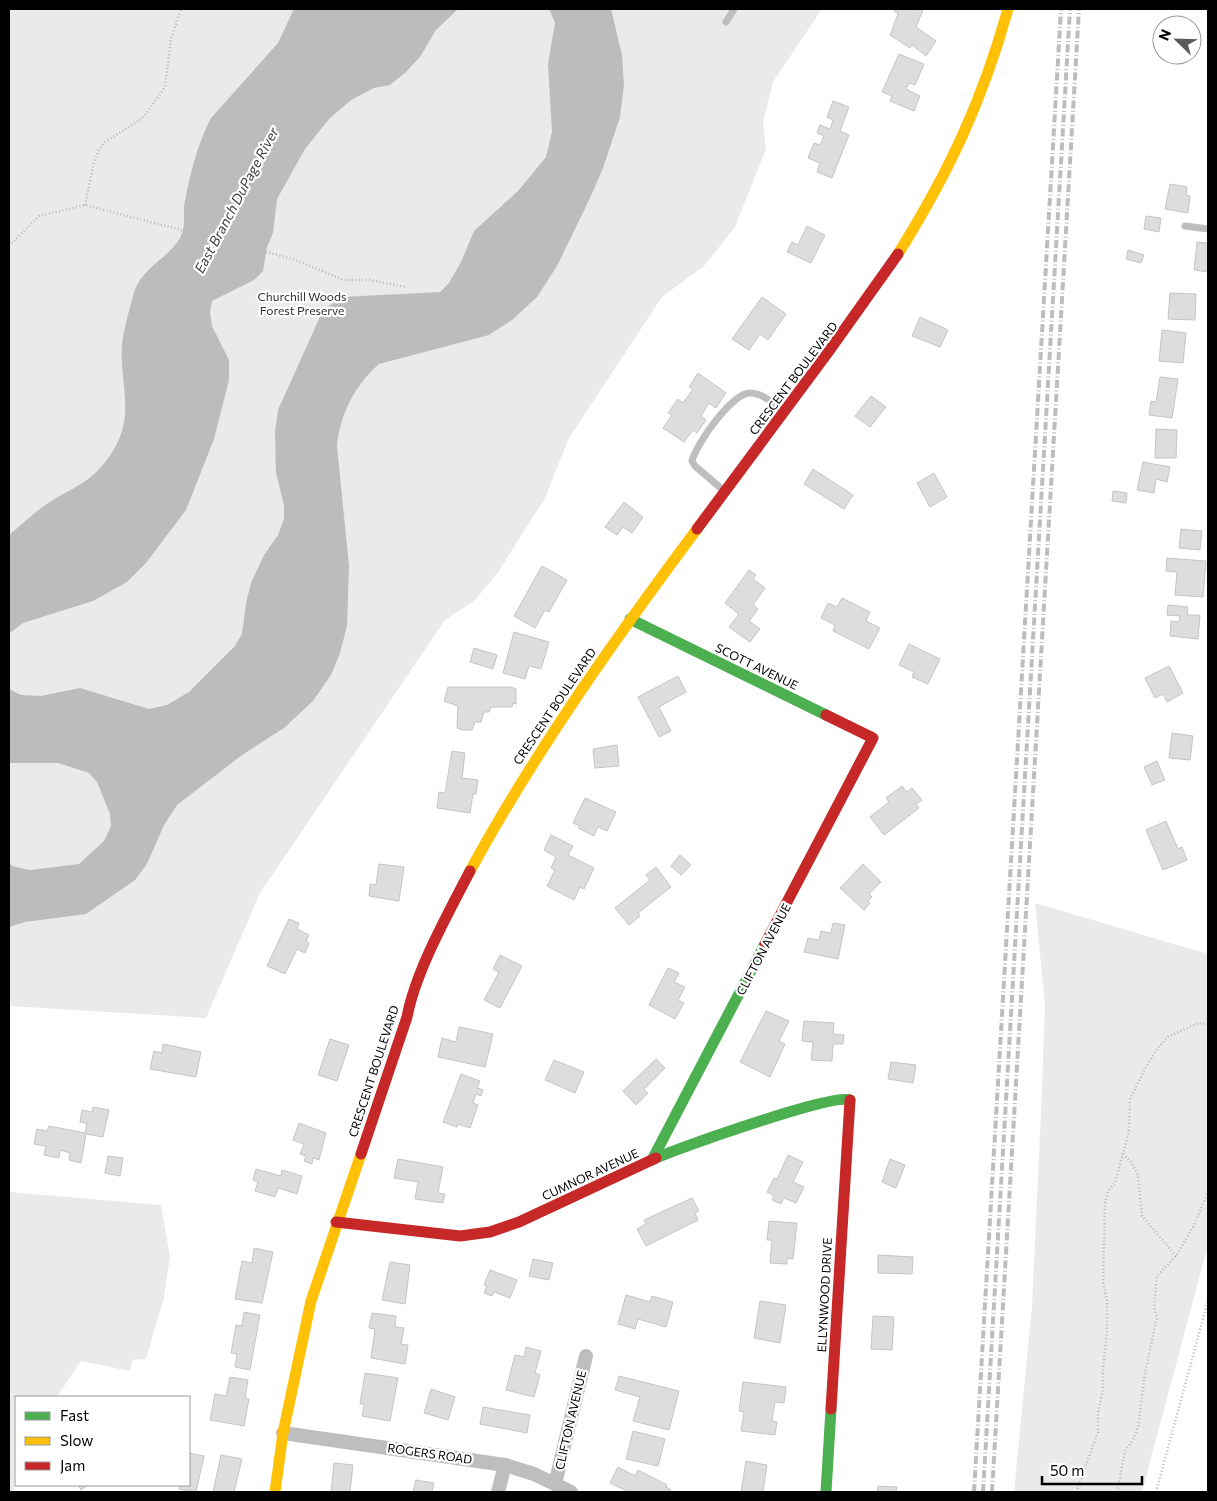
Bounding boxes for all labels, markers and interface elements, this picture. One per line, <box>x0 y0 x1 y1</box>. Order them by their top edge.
north arrow <box>1152 15 1202 65</box>
text: N <box>1155 27 1174 43</box>
water label: East Branch DuPage River <box>190 124 282 276</box>
park label: Churchill Woods Forest Preserve <box>258 289 346 317</box>
street label: CRESCENT BOULEVARD <box>746 319 840 437</box>
street label: SCOTT AVENUE <box>713 640 801 692</box>
street label: CRESCENT BOULEVARD <box>510 645 598 767</box>
street label: CLIFTON AVENUE <box>733 901 793 997</box>
street label: CRESCENT BOULEVARD <box>345 1003 401 1139</box>
street label: CUMNOR AVENUE <box>539 1145 641 1203</box>
street label: ELLYNWOOD DRIVE <box>814 1237 834 1353</box>
street label: CLIFTON AVENUE <box>552 1369 588 1471</box>
legend <box>15 1396 190 1486</box>
text: Fast <box>60 1406 89 1424</box>
text: Slow <box>60 1431 93 1449</box>
street label: ROGERS ROAD <box>387 1440 473 1466</box>
scale bar <box>1042 1454 1142 1486</box>
text: Jam <box>60 1456 85 1474</box>
text: 50 m <box>1050 1461 1084 1479</box>

